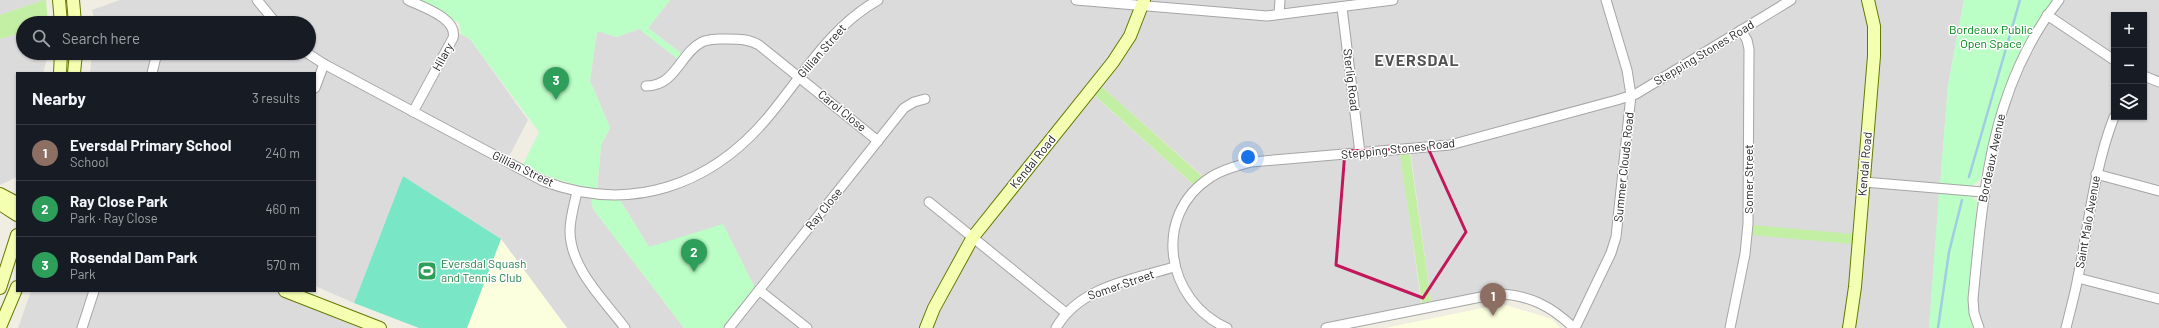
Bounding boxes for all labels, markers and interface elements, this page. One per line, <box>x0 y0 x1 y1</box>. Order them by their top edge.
map controls <box>2111 12 2147 120</box>
button: + <box>2111 12 2147 48</box>
search box <box>16 16 316 60</box>
street label: Stepping Stones Road <box>1651 17 1756 88</box>
street label: Gillian Street <box>794 21 848 80</box>
park label: Bordeaux Public Open Space <box>1949 22 2033 50</box>
icon: search <box>30 27 52 49</box>
text: Search here <box>62 29 140 47</box>
street label: Hilary <box>429 40 456 73</box>
street label: Sterlig Road <box>1341 48 1363 112</box>
button: − <box>2111 48 2147 84</box>
district label: EVERSDAL <box>1374 50 1460 69</box>
pin: 3 <box>543 67 569 100</box>
button: layers <box>2111 84 2147 120</box>
street label: Carol Close <box>816 87 870 134</box>
text: Nearby <box>32 88 86 108</box>
text: 3 results <box>252 90 300 106</box>
street label: Summer Clouds Road <box>1610 111 1636 223</box>
street label: Bordeaux Avenue <box>1975 112 2007 203</box>
street label: Kendal Road <box>1854 131 1874 197</box>
street label: Kendal Road <box>1007 132 1058 191</box>
street label: Stepping Stones Road <box>1340 135 1455 161</box>
text: Eversdal Primary School <box>70 136 231 154</box>
street label: Somer Street <box>1741 144 1755 214</box>
text: 1 <box>43 145 47 161</box>
text: 240 m <box>265 145 300 161</box>
street label: Gillian Street <box>490 147 557 189</box>
your location <box>1238 147 1258 167</box>
text: School <box>70 154 108 170</box>
street label: Saint Malo Avenue <box>2072 174 2102 269</box>
street label: Ray Close <box>802 185 844 232</box>
text: Ray Close Park <box>70 192 168 210</box>
text: 2 <box>41 201 49 217</box>
text: 460 m <box>265 201 300 217</box>
text: Park · Ray Close <box>70 210 158 226</box>
pin: 2 <box>681 239 707 272</box>
text: Rosendal Dam Park <box>70 248 198 266</box>
place label: Eversdal Squash and Tennis Club <box>441 256 527 284</box>
text: 3 <box>41 257 49 273</box>
text: 570 m <box>266 257 300 273</box>
sports icon: Eversdal Squash and Tennis Club <box>416 260 438 282</box>
text: Park <box>70 266 96 282</box>
street label: Somer Street <box>1086 266 1156 302</box>
pin: 1 <box>1480 283 1506 316</box>

